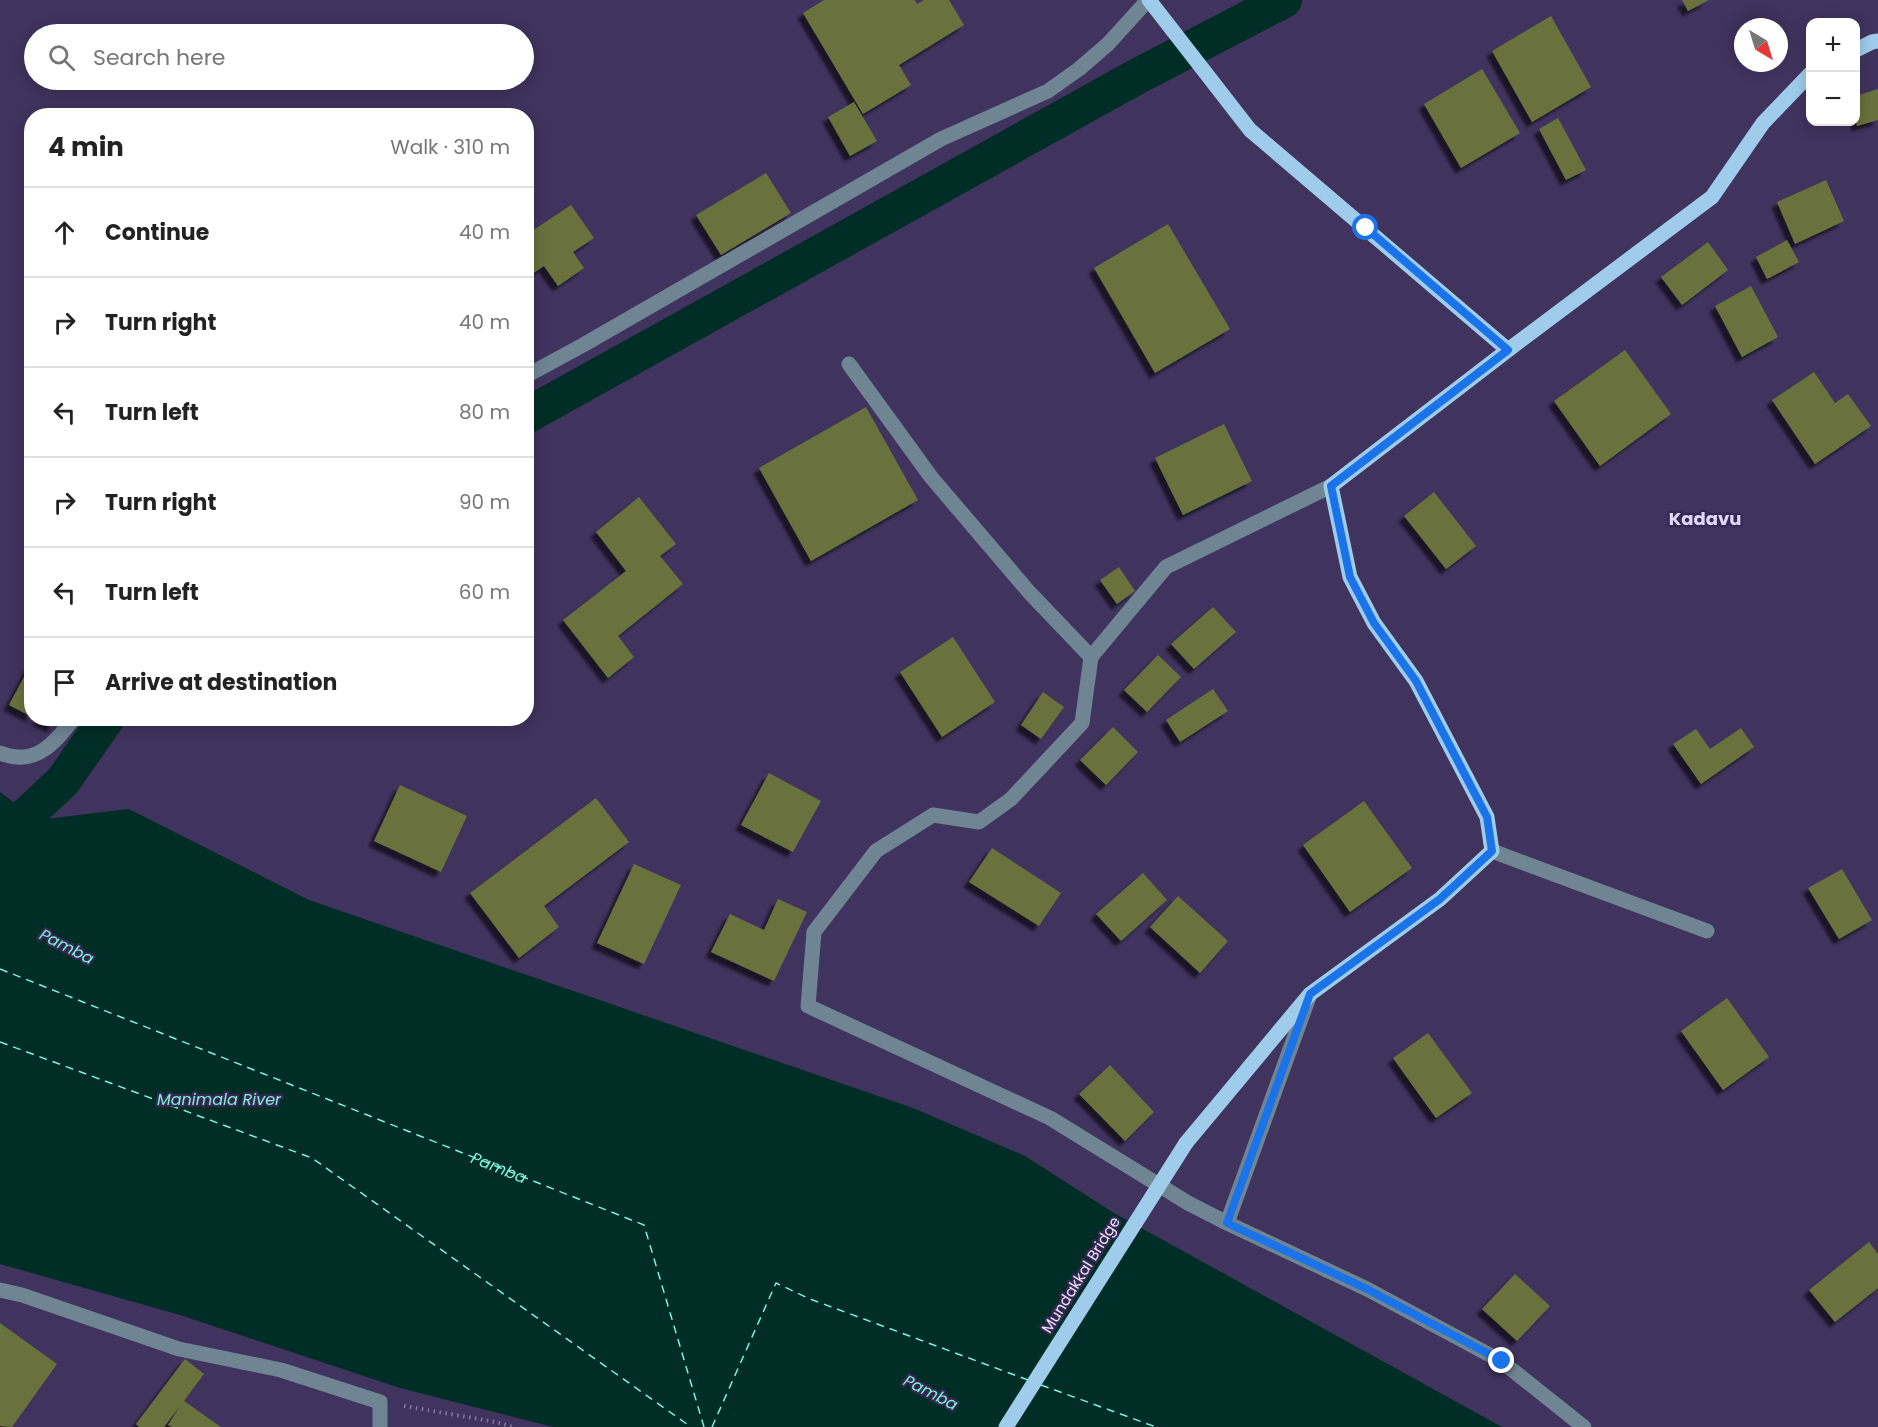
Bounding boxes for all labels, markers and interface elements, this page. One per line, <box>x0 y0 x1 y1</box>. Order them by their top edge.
north arrow <box>1734 18 1788 72</box>
map controls <box>1806 18 1860 126</box>
button: + <box>1806 18 1860 72</box>
search box <box>24 24 534 90</box>
icon: search <box>45 41 78 74</box>
text: Search here <box>93 42 226 73</box>
button: − <box>1806 72 1860 126</box>
text: 4 min <box>48 129 124 165</box>
text: Walk · 310 m <box>390 133 510 161</box>
route start <box>1352 214 1378 240</box>
icon: ahead <box>48 216 81 249</box>
text: Continue <box>105 217 209 248</box>
text: 40 m <box>459 218 510 246</box>
icon: right <box>48 306 81 339</box>
text: Turn right <box>105 307 216 338</box>
text: 40 m <box>459 308 510 336</box>
icon: left <box>48 396 81 429</box>
text: Turn left <box>105 397 199 428</box>
text: 80 m <box>459 398 510 426</box>
icon: right <box>48 486 81 519</box>
text: Turn right <box>105 487 216 518</box>
text: 90 m <box>459 488 510 516</box>
district label: Kadavu <box>1669 506 1741 531</box>
icon: left <box>48 576 81 609</box>
text: Turn left <box>105 577 199 608</box>
text: 60 m <box>459 578 510 606</box>
icon: arrive <box>48 666 81 699</box>
text: Arrive at destination <box>105 667 337 698</box>
water label: Pamba <box>36 923 98 970</box>
water label: Manimala River <box>157 1088 282 1111</box>
water label: Pamba <box>468 1146 530 1189</box>
street label: Mundakkal Bridge <box>1036 1212 1125 1337</box>
route end <box>1488 1347 1514 1373</box>
water label: Pamba <box>900 1369 962 1416</box>

